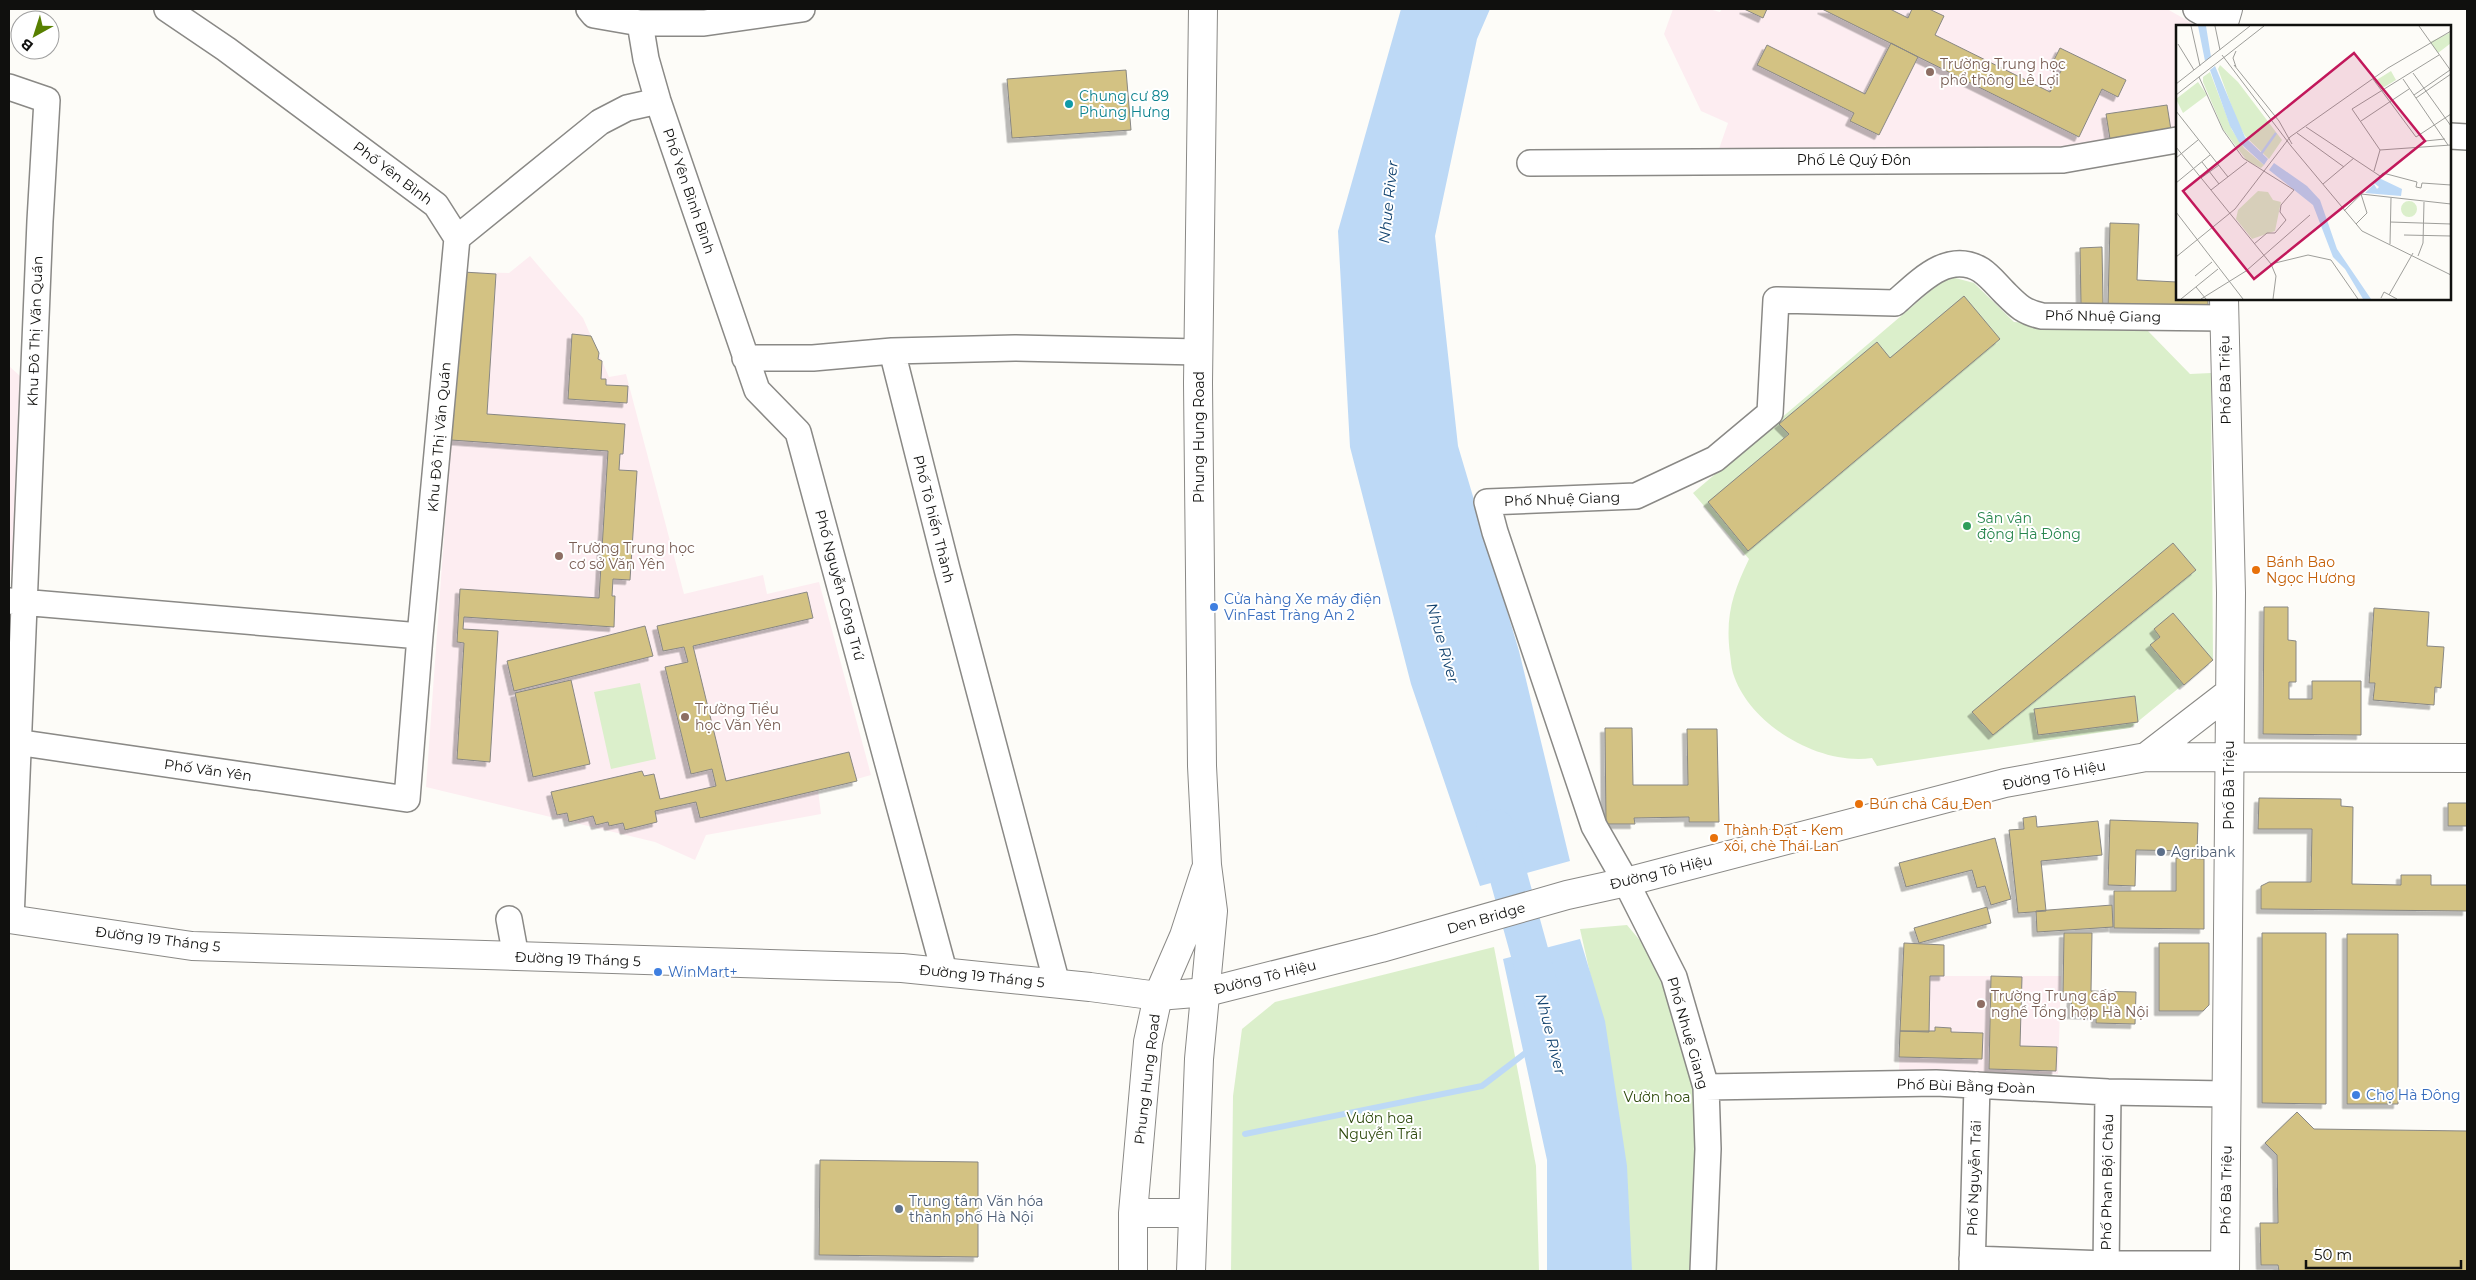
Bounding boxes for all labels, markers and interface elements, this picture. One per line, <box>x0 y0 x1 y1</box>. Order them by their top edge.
north arrow <box>10 10 60 60</box>
inset map <box>2176 25 2451 300</box>
text: B <box>17 35 37 55</box>
place label: Trường Trung học phổ thông Lê Lợi <box>1940 55 2066 89</box>
marker: Trường Trung học phổ thông Lê Lợi <box>1924 66 1936 78</box>
place label: Chung cư 89 Phùng Hưng <box>1079 87 1170 121</box>
marker: Chung cư 89 Phùng Hưng <box>1063 98 1075 110</box>
street label: Phố Yên Bình Bình <box>659 126 719 256</box>
street label: Phố Yên Bình <box>350 137 436 209</box>
street label: Phố Lê Quý Đôn <box>1797 151 1911 169</box>
water label: Nhue River <box>1374 159 1402 244</box>
street label: Khu Đô Thị Văn Quán <box>23 255 47 407</box>
street label: Phố Nhuệ Giang <box>2045 306 2161 326</box>
street label: Phố Bà Triệu <box>2215 335 2235 425</box>
street label: Khu Đô Thị Văn Quán <box>423 361 455 513</box>
street label: Phung Hung Road <box>1190 371 1208 503</box>
street label: Phố Tô hiến Thành <box>909 453 959 585</box>
street label: Phố Nhuệ Giang <box>1504 488 1620 510</box>
street label: Phố Nguyễn Công Trứ <box>811 508 869 663</box>
place label: Sân vận động Hà Đông <box>1977 509 2081 543</box>
marker: Sân vận động Hà Đông <box>1961 520 1973 532</box>
place label: Trường Trung học cơ sở Văn Yên <box>569 539 695 573</box>
marker: Trường Trung học cơ sở Văn Yên <box>553 550 565 562</box>
place label: Bánh Bao Ngọc Hương <box>2266 553 2356 587</box>
marker: Bánh Bao Ngọc Hương <box>2250 564 2262 576</box>
place label: Cửa hàng Xe máy điện VinFast Tràng An 2 <box>1224 590 1381 624</box>
water label: Nhue River <box>1422 600 1464 687</box>
marker: Cửa hàng Xe máy điện VinFast Tràng An 2 <box>1208 601 1220 613</box>
place label: Trường Tiểu học Văn Yên <box>695 700 781 734</box>
marker: Trường Tiểu học Văn Yên <box>679 711 691 723</box>
street label: Phố Bà Triệu <box>2220 740 2238 830</box>
street label: Phố Văn Yên <box>163 755 253 785</box>
street label: Đường Tô Hiệu <box>2001 756 2107 794</box>
place label: Bún chả Cầu Đen <box>1869 795 1992 813</box>
marker: Bún chả Cầu Đen <box>1853 798 1865 810</box>
place label: Thành Đạt - Kem xôi, chè Thái Lan <box>1724 821 1844 855</box>
marker: Thành Đạt - Kem xôi, chè Thái Lan <box>1708 832 1720 844</box>
place label: Agribank <box>2171 843 2236 861</box>
marker: Agribank <box>2155 846 2167 858</box>
street label: Đường Tô Hiệu <box>1608 851 1714 893</box>
street label: Den Bridge <box>1445 898 1527 938</box>
street label: Đường 19 Tháng 5 <box>94 922 222 956</box>
street label: Đường 19 Tháng 5 <box>515 948 641 970</box>
street label: Đường Tô Hiệu <box>1212 956 1318 998</box>
street label: Đường 19 Tháng 5 <box>918 960 1046 992</box>
place label: WinMart+ <box>668 963 738 981</box>
marker: WinMart+ <box>652 966 664 978</box>
street label: Phố Nhuệ Giang <box>1663 975 1713 1091</box>
place label: Trường Trung cấp nghề Tổng hợp Hà Nội <box>1991 987 2149 1021</box>
water label: Nhue River <box>1532 991 1571 1078</box>
marker: Trường Trung cấp nghề Tổng hợp Hà Nội <box>1975 998 1987 1010</box>
street label: Phung Hung Road <box>1130 1013 1164 1145</box>
street label: Phố Bùi Bằng Đoàn <box>1896 1075 2036 1097</box>
place label: Chợ Hà Đông <box>2366 1086 2461 1104</box>
park label: Vườn hoa <box>1624 1088 1690 1106</box>
marker: Chợ Hà Đông <box>2350 1089 2362 1101</box>
park label: Vườn hoa Nguyễn Trãi <box>1338 1109 1422 1143</box>
street label: Phố Phan Bội Châu <box>2097 1114 2117 1250</box>
street label: Phố Nguyễn Trãi <box>1963 1120 1985 1236</box>
street label: Phố Bà Triệu <box>2216 1145 2236 1235</box>
place label: Trung tâm Văn hóa thành phố Hà Nội <box>909 1192 1044 1226</box>
marker: Trung tâm Văn hóa thành phố Hà Nội <box>893 1203 905 1215</box>
scale bar <box>2306 1238 2461 1270</box>
text: 50 m <box>2314 1245 2352 1264</box>

